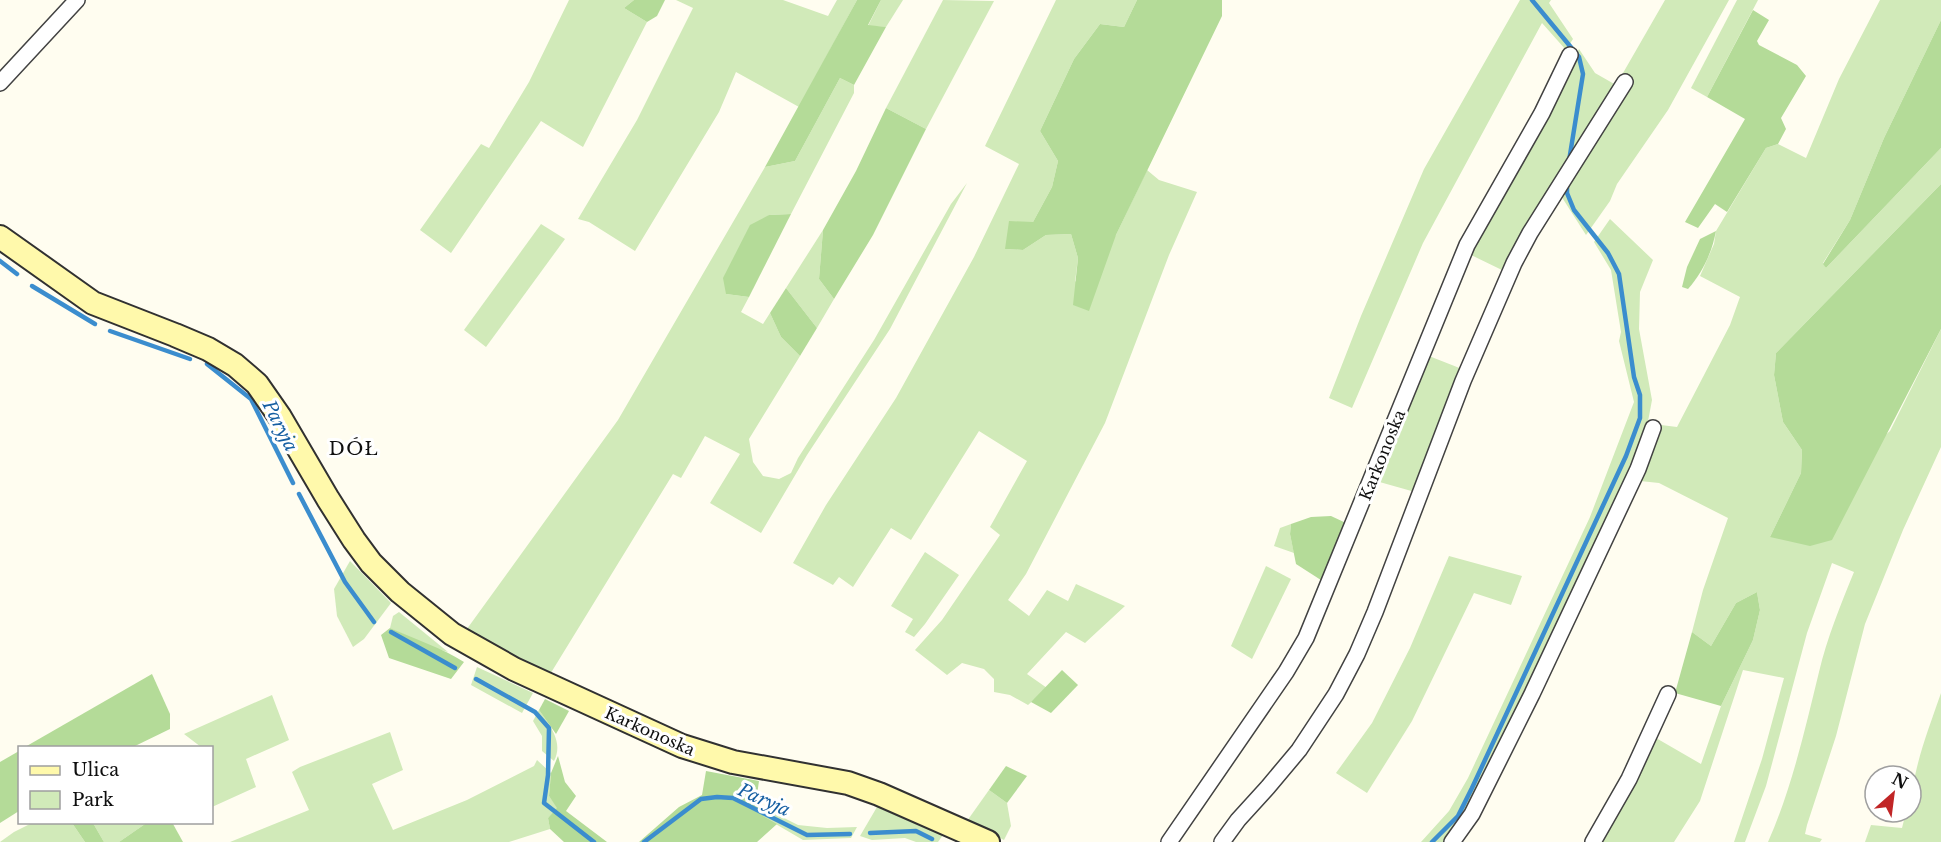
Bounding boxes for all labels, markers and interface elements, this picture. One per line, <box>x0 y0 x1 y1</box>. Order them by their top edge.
water label: Paryja <box>257 396 302 456</box>
street label: Karkonoska <box>1355 407 1409 503</box>
district label: DÓŁ <box>329 437 379 460</box>
street label: Karkonoska <box>602 702 698 760</box>
legend <box>18 746 213 824</box>
text: Ulica <box>72 759 119 781</box>
north arrow <box>1863 764 1923 824</box>
text: N <box>1889 768 1911 793</box>
water label: Paryja <box>733 778 794 821</box>
text: Park <box>72 789 114 811</box>

